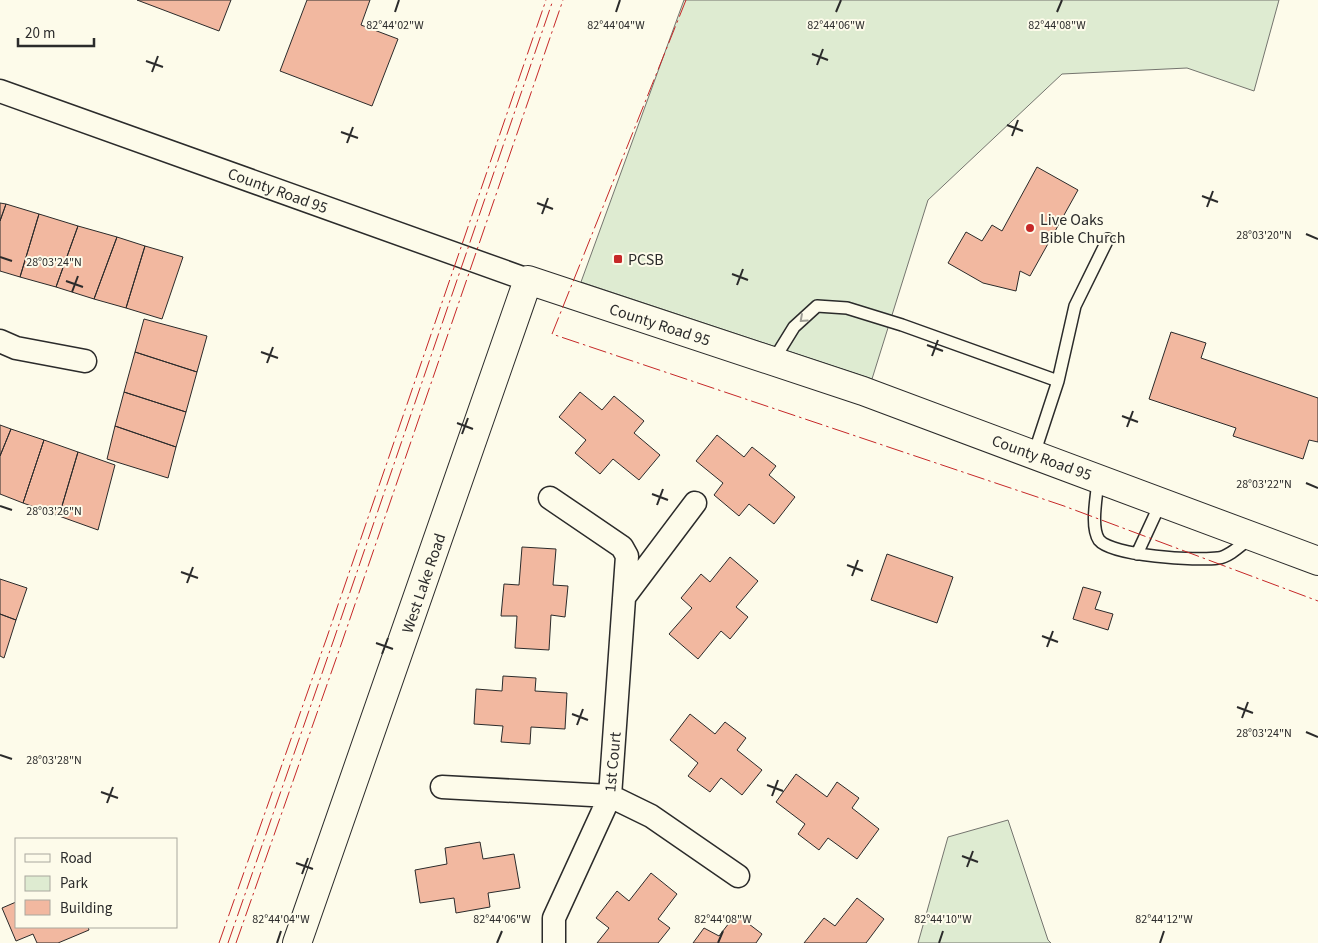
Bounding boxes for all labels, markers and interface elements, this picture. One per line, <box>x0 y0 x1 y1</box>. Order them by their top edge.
scale bar <box>18 15 94 47</box>
text: 82°44'02"W <box>366 17 424 34</box>
text: 82°44'04"W <box>587 17 645 34</box>
text: 82°44'06"W <box>807 17 865 34</box>
text: 82°44'08"W <box>1028 17 1086 34</box>
text: 20 m <box>25 23 55 44</box>
street label: County Road 95 <box>225 163 331 219</box>
place label: Live Oaks Bible Church <box>1040 209 1125 249</box>
marker: Live Oaks Bible Church <box>1024 222 1036 234</box>
text: 28°03'20"N <box>1236 227 1292 244</box>
place label: PCSB <box>628 249 664 271</box>
marker: PCSB <box>612 253 624 265</box>
text: 28°03'24"N <box>26 254 82 271</box>
street label: County Road 95 <box>606 298 713 352</box>
one-way arrow <box>799 313 808 322</box>
street label: County Road 95 <box>989 430 1095 486</box>
text: 28°03'22"N <box>1236 476 1292 493</box>
text: 28°03'26"N <box>26 503 82 520</box>
street label: West Lake Road <box>397 530 451 636</box>
text: 28°03'24"N <box>1236 725 1292 742</box>
street label: 1st Court <box>599 730 627 793</box>
text: 28°03'28"N <box>26 752 82 769</box>
legend <box>15 838 178 928</box>
text: Road <box>60 848 92 869</box>
text: Park <box>60 873 89 894</box>
text: Building <box>60 898 113 919</box>
text: 82°44'04"W <box>252 911 310 928</box>
text: 82°44'06"W <box>473 911 531 928</box>
text: 82°44'08"W <box>694 911 752 928</box>
text: 82°44'10"W <box>914 911 972 928</box>
text: 82°44'12"W <box>1135 911 1193 928</box>

